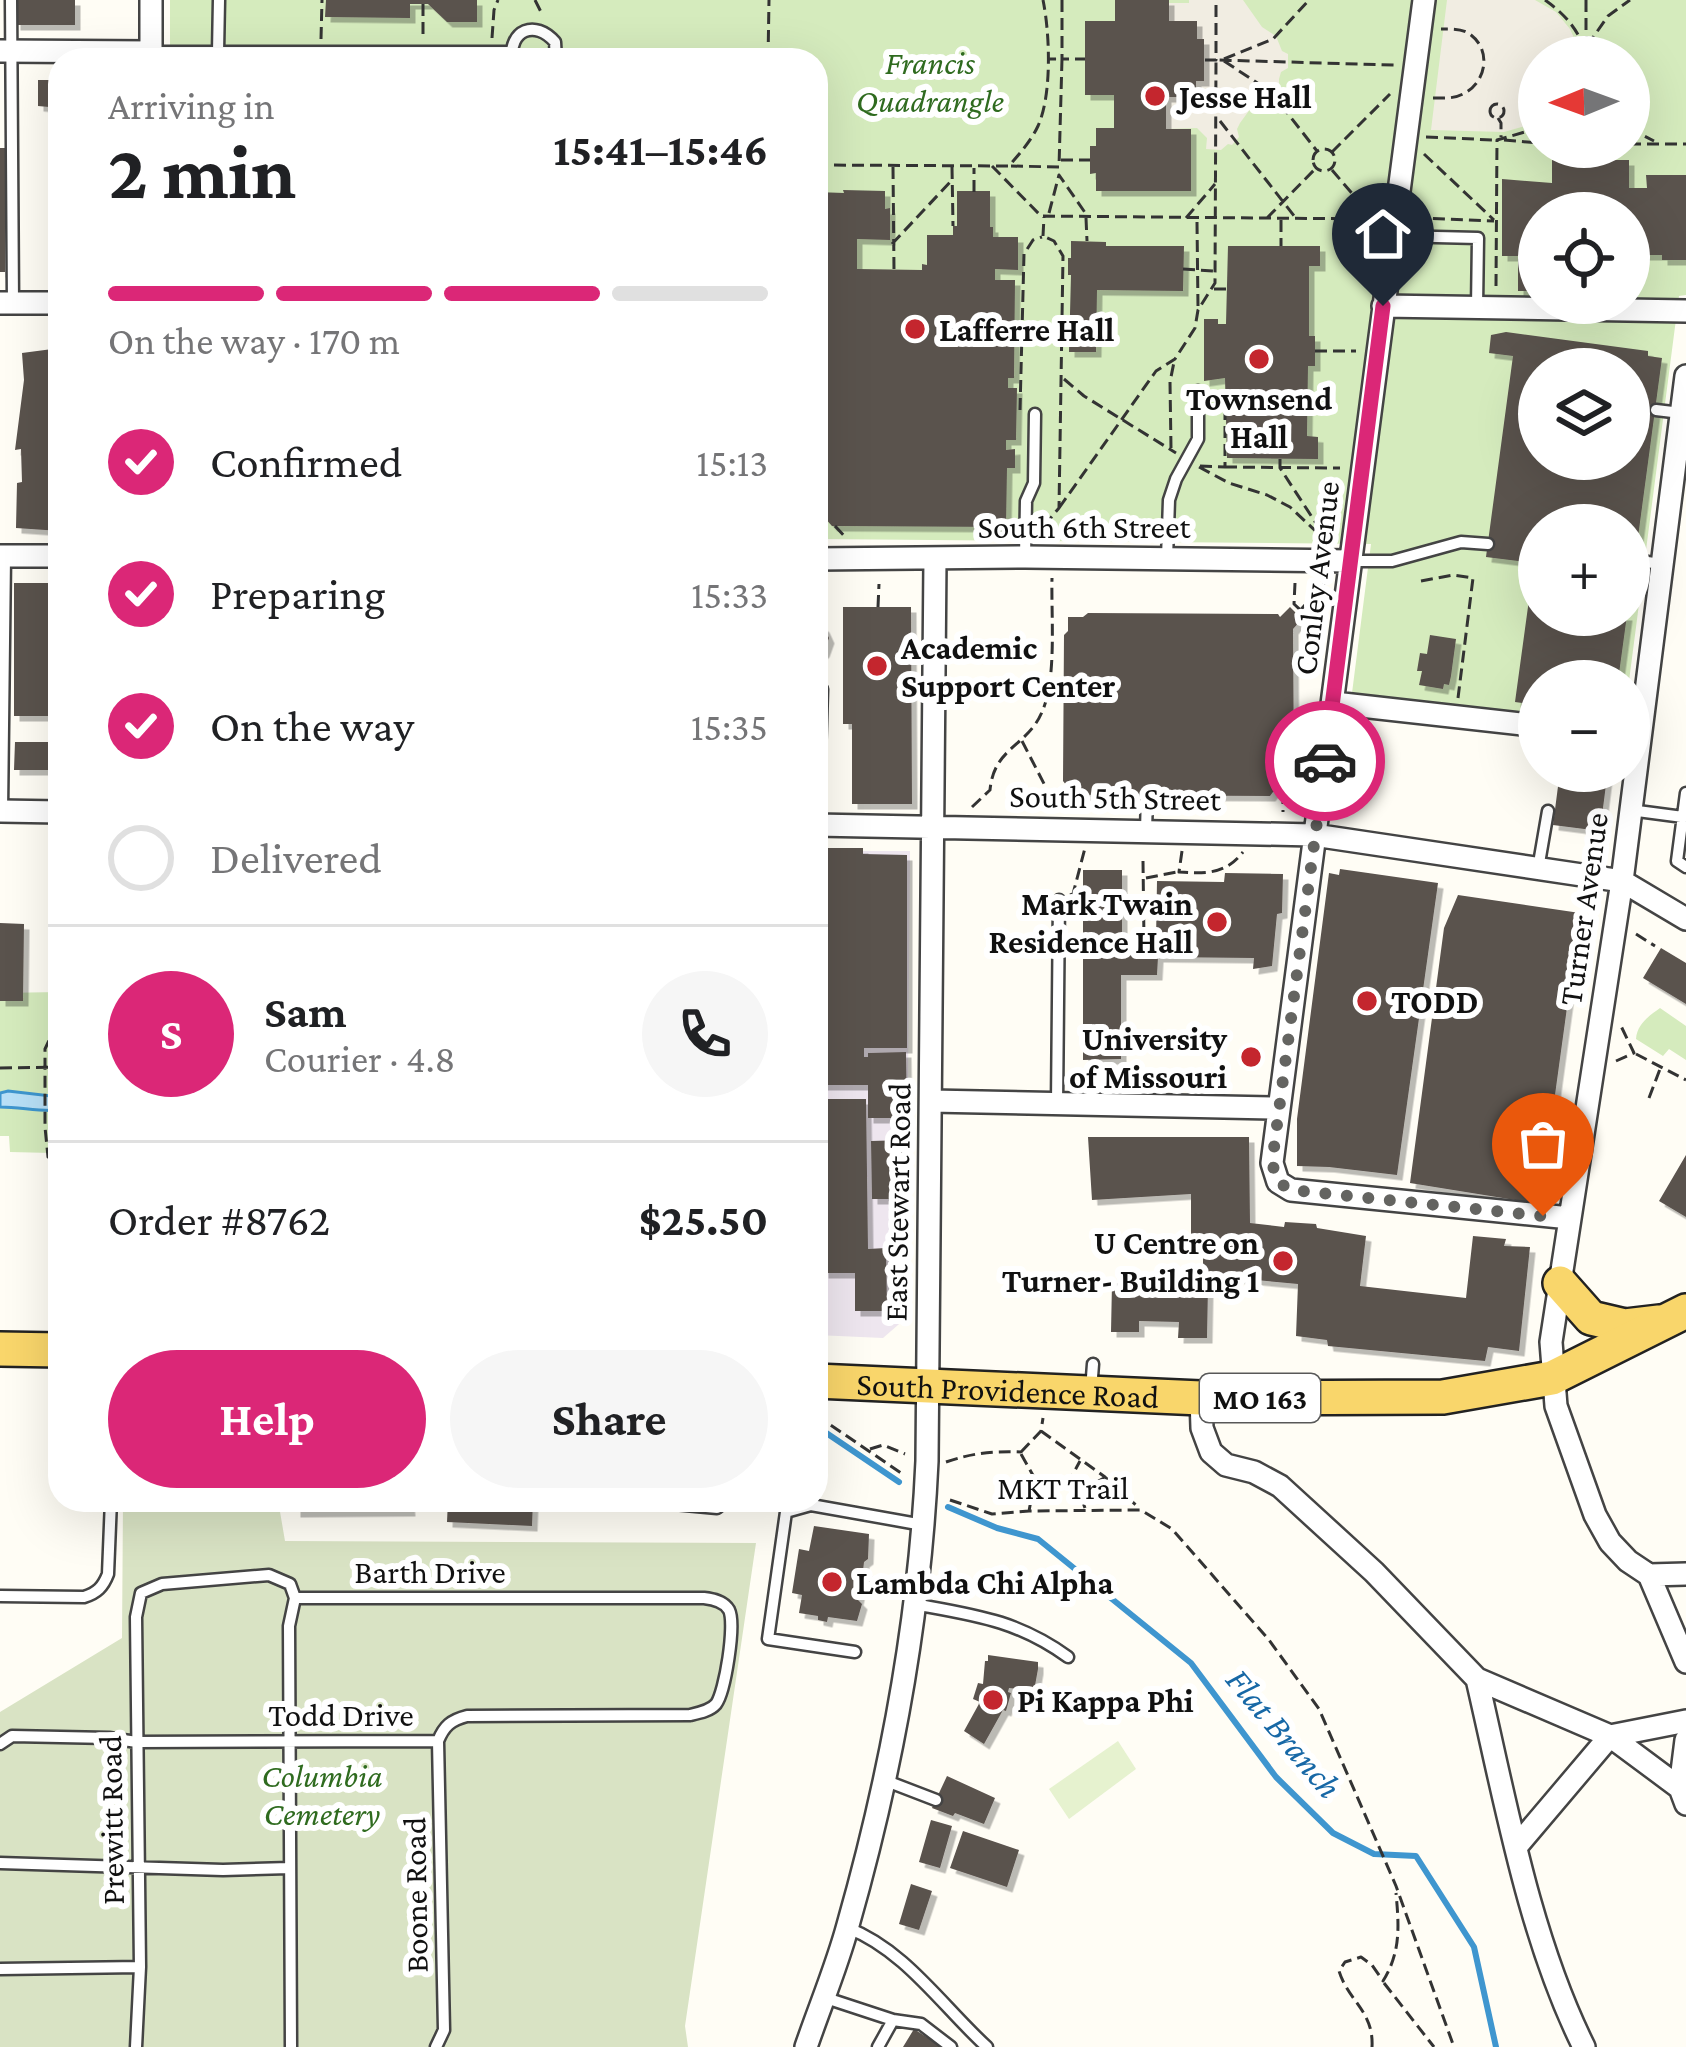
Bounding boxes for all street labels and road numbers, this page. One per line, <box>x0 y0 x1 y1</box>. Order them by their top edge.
street label: Conley Avenue <box>1286 479 1346 677</box>
street label: South 6th Street <box>978 508 1192 545</box>
street label: South 5th Street <box>1009 777 1222 817</box>
street label: Turner Avenue <box>1551 810 1615 1008</box>
street label: East Stewart Road <box>876 1082 918 1322</box>
street label: South Providence Road <box>856 1364 1160 1415</box>
road number: MO 163 <box>1200 1374 1320 1422</box>
street label: MKT Trail <box>997 1469 1129 1506</box>
street label: Barth Drive <box>354 1553 506 1590</box>
street label: Todd Drive <box>268 1696 414 1733</box>
street label: Prewitt Road <box>91 1735 131 1905</box>
street label: Boone Road <box>395 1817 435 1973</box>

